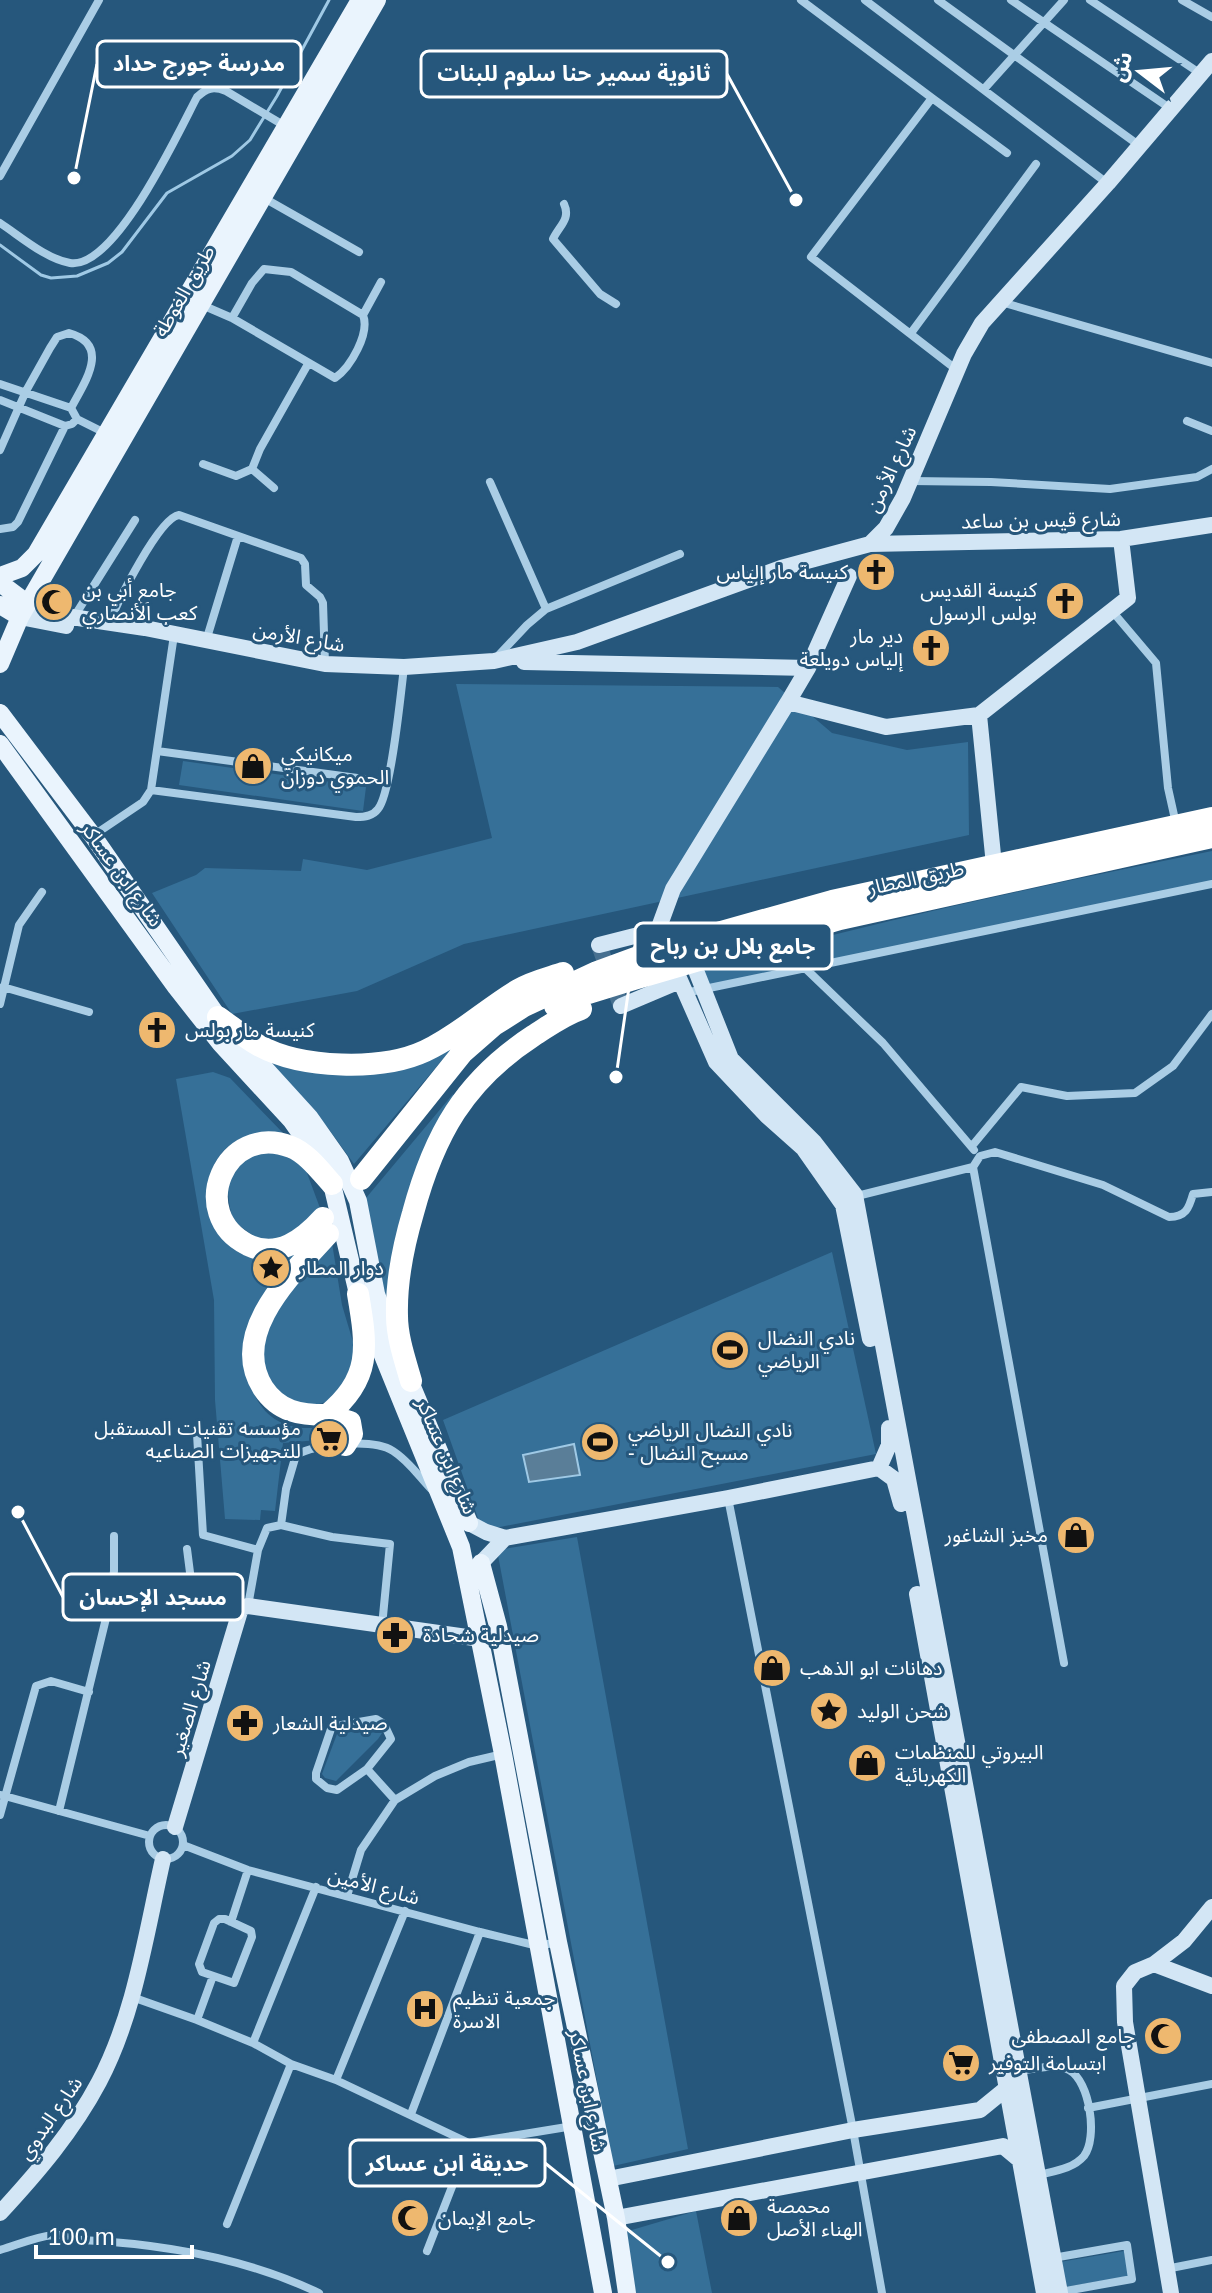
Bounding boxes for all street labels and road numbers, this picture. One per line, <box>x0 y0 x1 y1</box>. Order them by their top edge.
street label: طريق الغوطة <box>149 241 221 342</box>
street label: شارع الأرمن <box>861 422 924 517</box>
street label: شارع قيس بن ساعد <box>961 508 1121 536</box>
street label: شارع الأرمن <box>251 618 346 660</box>
street label: شارع ابن عساكر <box>73 817 167 933</box>
street label: طريق المطار <box>865 857 966 901</box>
street label: شارع ابن عساكر <box>409 1394 481 1519</box>
street label: شارع الصغير <box>165 1657 219 1761</box>
street label: شارع الأمين <box>325 1863 422 1913</box>
street label: شارع ابن عساكر <box>561 2027 611 2155</box>
street label: شارع البدوي <box>13 2072 90 2166</box>

